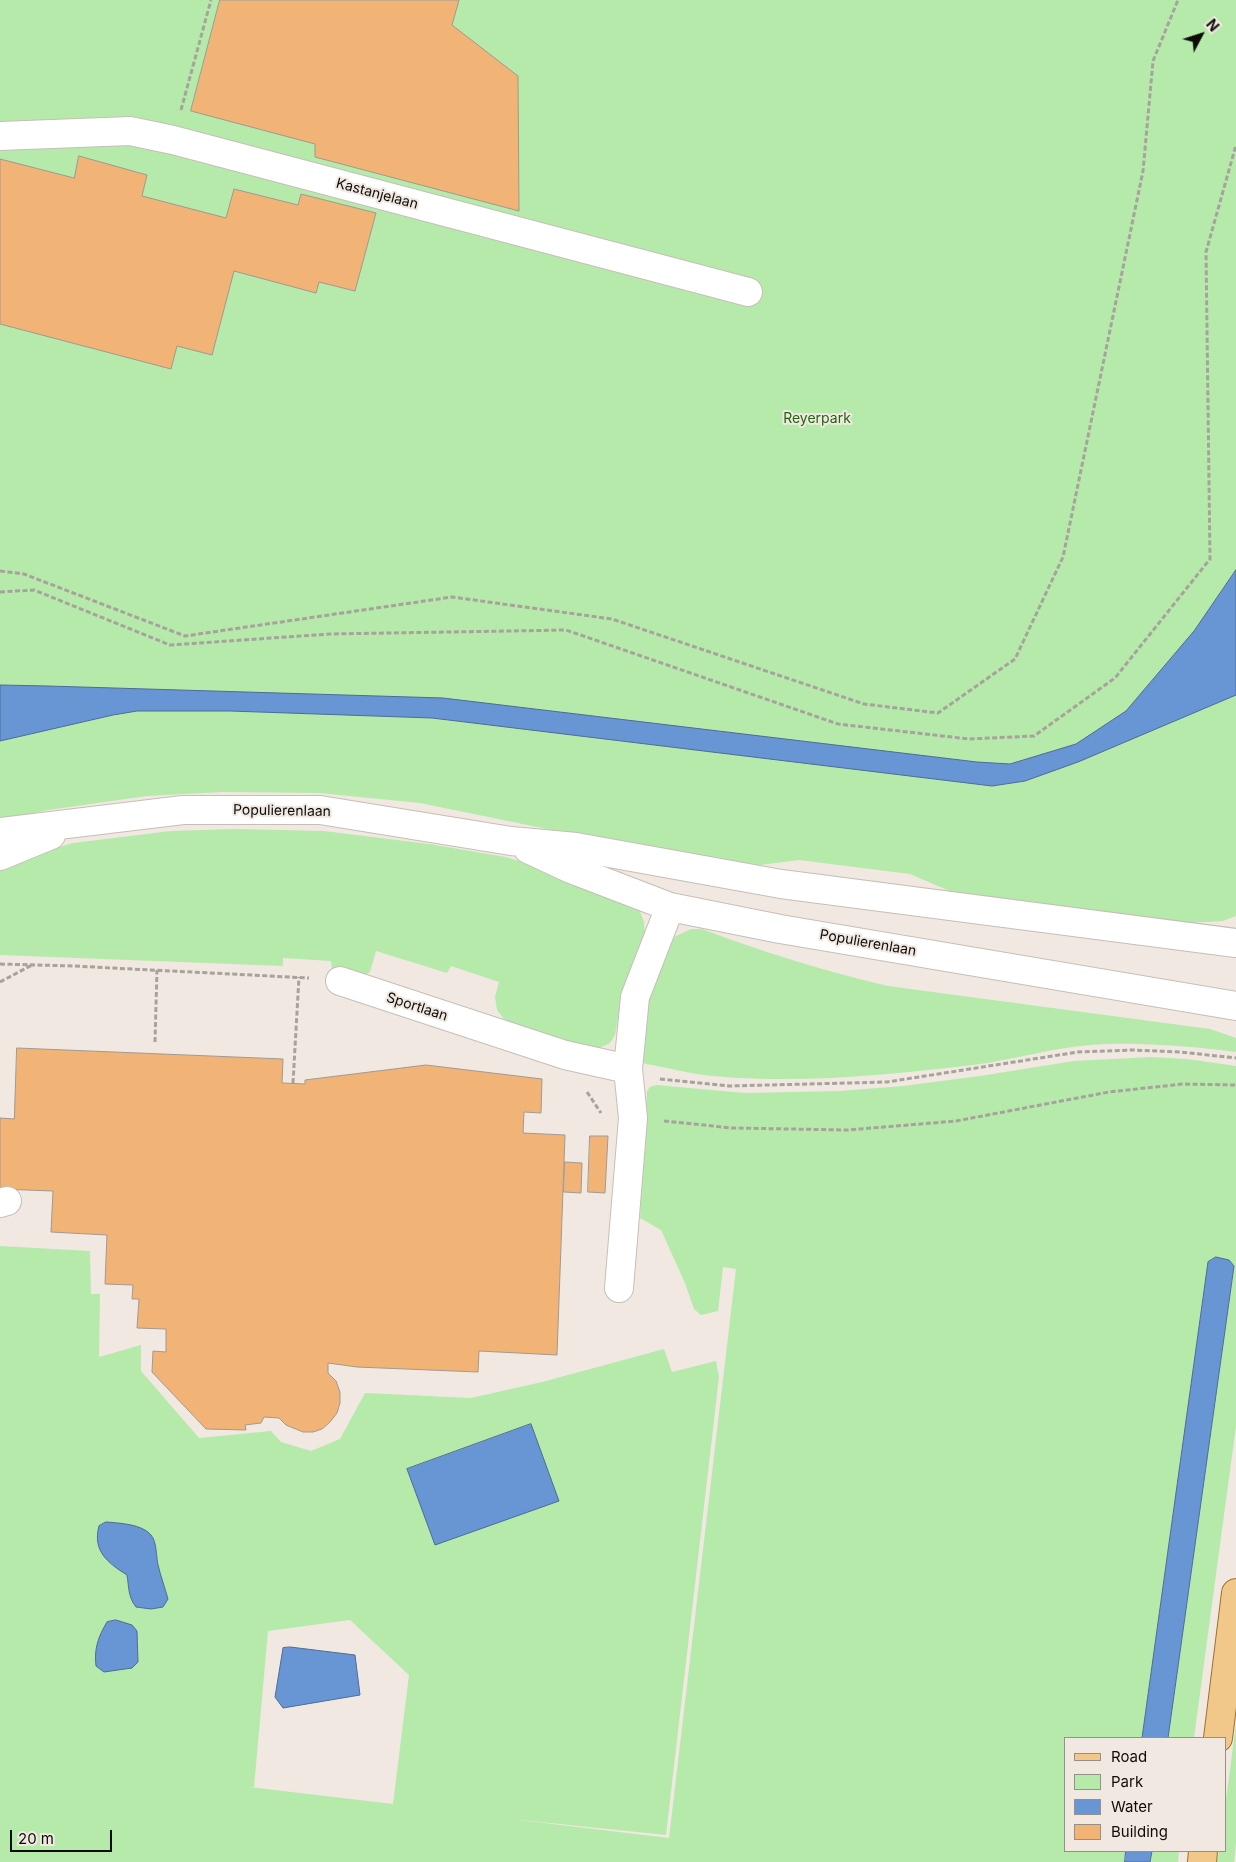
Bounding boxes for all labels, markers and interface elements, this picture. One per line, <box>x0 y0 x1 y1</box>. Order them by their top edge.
north arrow <box>1176 10 1226 60</box>
text: N <box>1203 15 1223 35</box>
street label: Kastanjelaan <box>334 175 420 213</box>
park label: Reyerpark <box>783 411 851 427</box>
street label: Populierenlaan <box>233 802 331 820</box>
street label: Populierenlaan <box>818 926 918 960</box>
street label: Sportlaan <box>384 989 450 1025</box>
legend <box>1064 1737 1226 1852</box>
text: Road <box>1111 1747 1147 1766</box>
text: Park <box>1111 1772 1143 1791</box>
text: Water <box>1111 1797 1153 1816</box>
scale bar <box>12 1820 115 1852</box>
text: Building <box>1111 1822 1168 1841</box>
text: 20 m <box>18 1829 54 1848</box>

